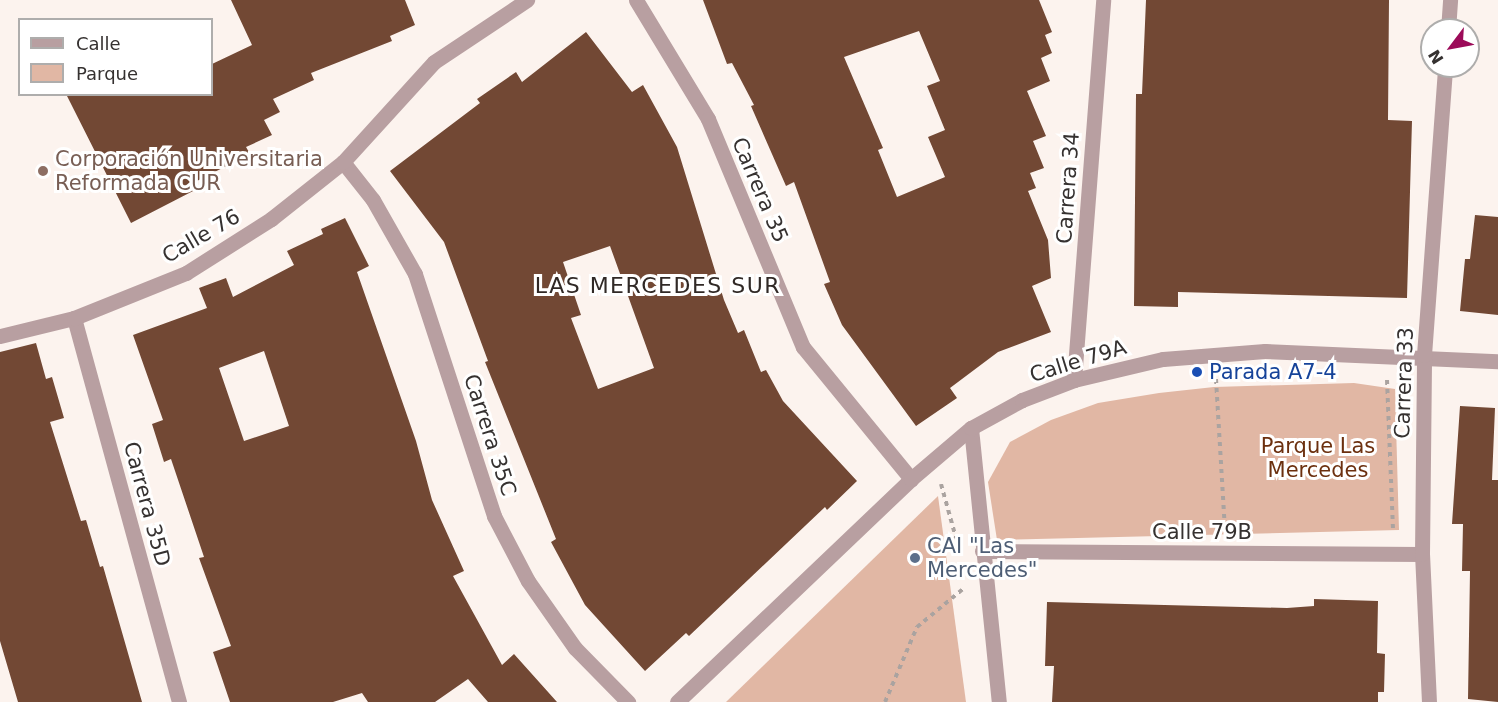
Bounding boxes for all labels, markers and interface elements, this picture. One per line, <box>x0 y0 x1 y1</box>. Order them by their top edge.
legend <box>18 18 213 96</box>
north arrow <box>1420 18 1480 78</box>
text: Calle <box>76 33 121 54</box>
text: N <box>1424 46 1448 67</box>
text: Parque <box>76 63 138 84</box>
street label: Carrera 34 <box>1052 131 1084 245</box>
street label: Carrera 35 <box>727 134 793 246</box>
place label: Corporación Universitaria Reformada CUR <box>55 146 323 196</box>
marker: Corporación Universitaria Reformada CUR <box>36 164 50 178</box>
street label: Calle 76 <box>158 204 244 268</box>
district label: LAS MERCEDES SUR <box>535 273 781 299</box>
street label: Carrera 33 <box>1389 327 1419 439</box>
street label: Calle 79A <box>1027 334 1129 388</box>
place label: Parada A7-4 <box>1209 359 1337 385</box>
marker: Parada A7-4 <box>1190 365 1204 379</box>
street label: Carrera 35C <box>458 371 522 499</box>
park label: Parque Las Mercedes <box>1261 433 1375 483</box>
street label: Carrera 35D <box>118 439 176 569</box>
street label: Calle 79B <box>1152 519 1252 545</box>
place label: CAI "Las Mercedes" <box>927 533 1038 583</box>
marker: CAI "Las Mercedes" <box>908 551 922 565</box>

